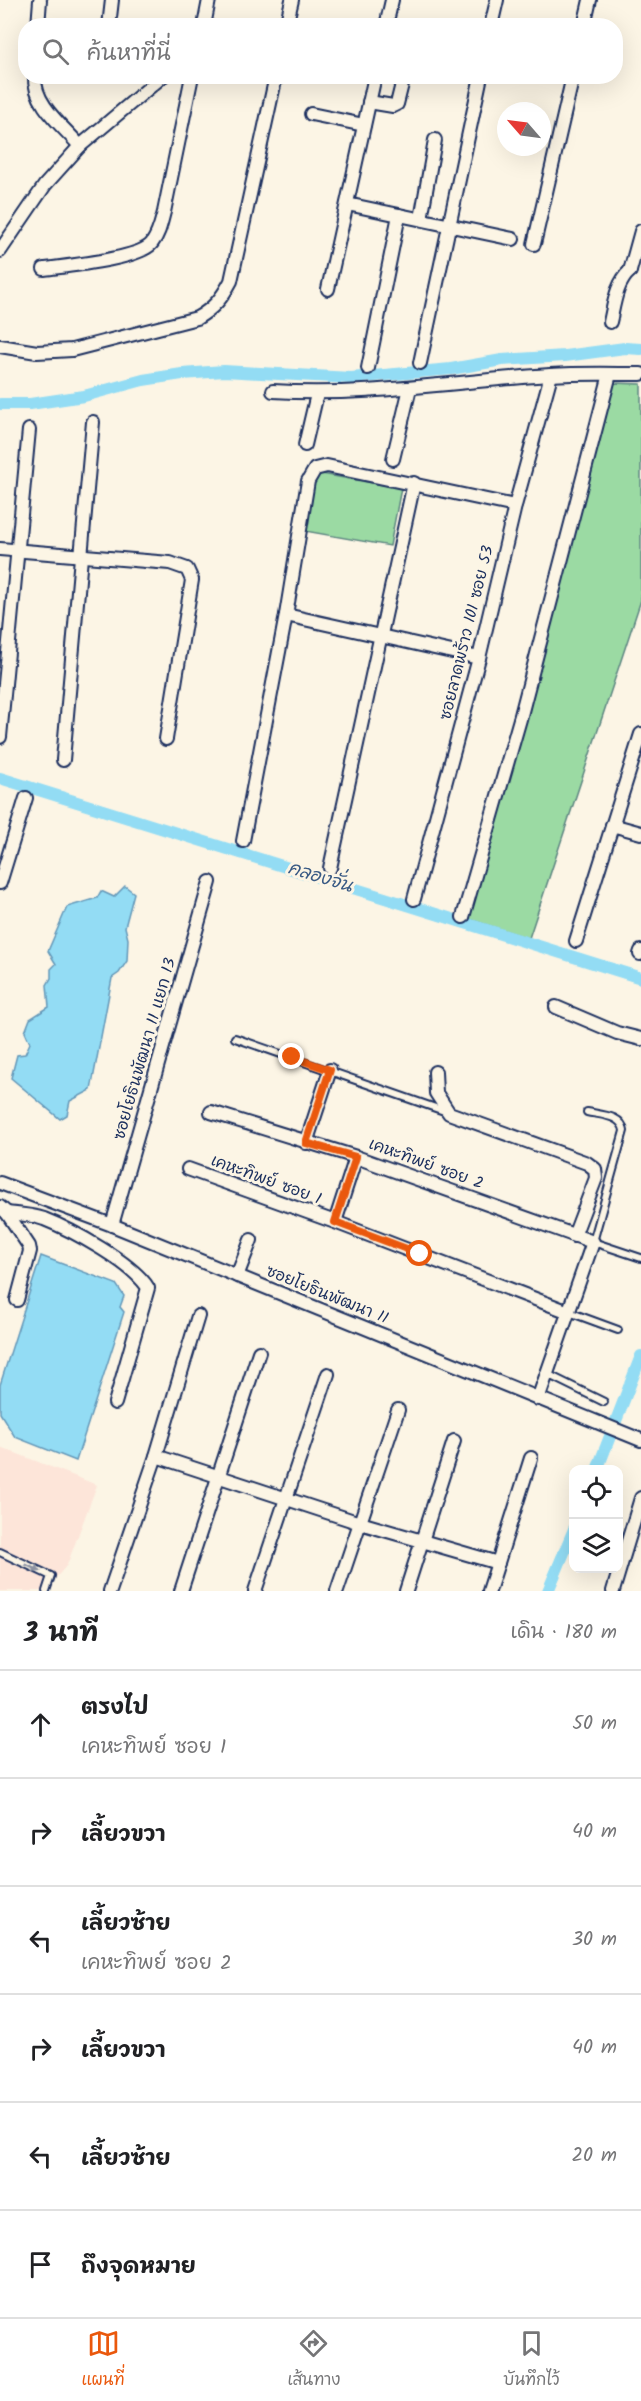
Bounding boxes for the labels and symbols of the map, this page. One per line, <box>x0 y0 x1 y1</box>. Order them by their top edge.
north arrow <box>497 102 551 156</box>
street label: ซอยลาดพร้าว 101 ซอย 53 <box>433 543 501 723</box>
water label: คลองจั่น <box>284 851 358 902</box>
street label: ซอยโยธินพัฒนา 11 แยก 13 <box>107 955 183 1143</box>
route end <box>278 1043 304 1069</box>
street label: เคหะทิพย์ ซอย 2 <box>365 1132 487 1196</box>
street label: เคหะทิพย์ ซอย 1 <box>207 1148 325 1212</box>
route start <box>406 1240 432 1266</box>
street label: ซอยโยธินพัฒนา 11 <box>262 1259 392 1331</box>
one-way arrow <box>24 1563 42 1573</box>

